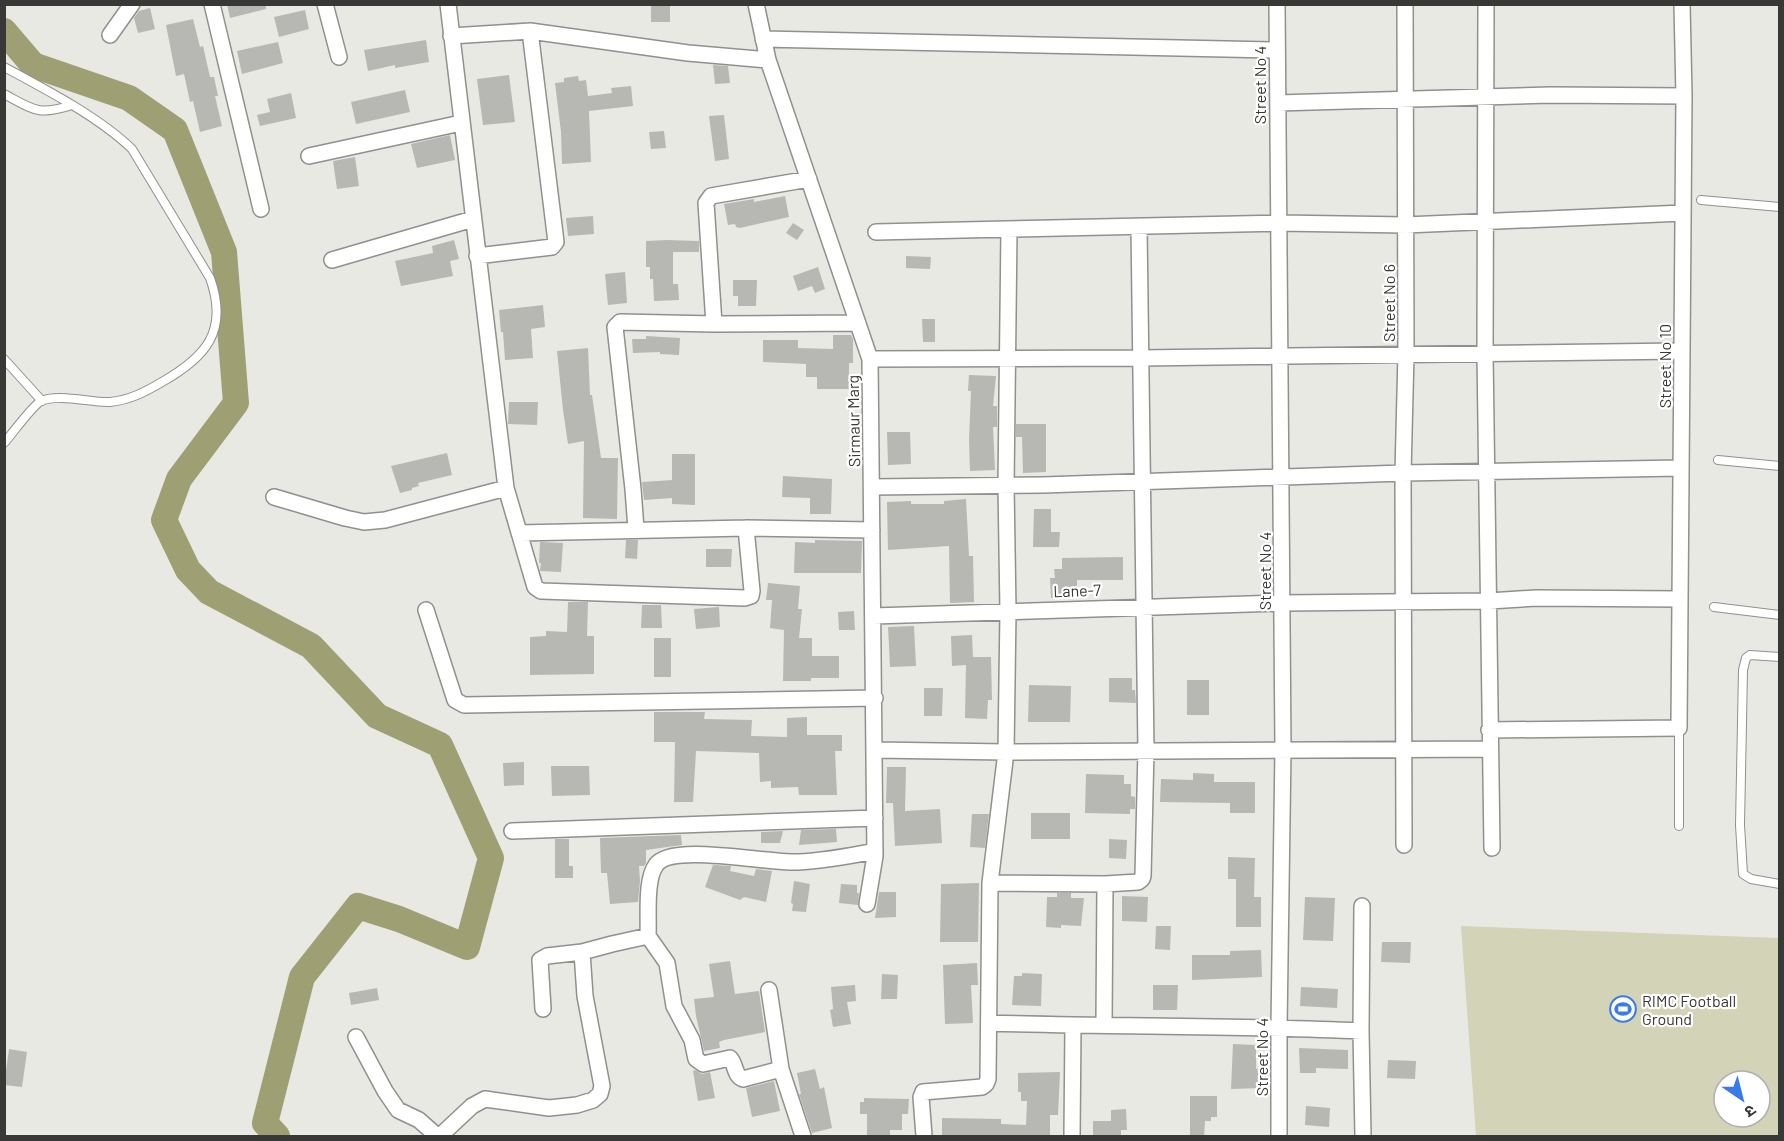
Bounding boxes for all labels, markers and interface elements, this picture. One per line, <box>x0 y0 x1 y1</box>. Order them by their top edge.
street label: Street No 4 <box>1250 46 1269 124</box>
street label: Street No 6 <box>1379 264 1398 342</box>
street label: Street No 10 <box>1655 324 1674 408</box>
street label: Sirmaur Marg <box>843 375 863 467</box>
street label: Street No 4 <box>1255 532 1274 610</box>
street label: Lane-7 <box>1053 580 1102 600</box>
place label: RIMC Football Ground <box>1642 991 1736 1028</box>
sports icon: RIMC Football Ground <box>1608 994 1638 1024</box>
street label: Street No 4 <box>1252 1018 1271 1096</box>
north arrow <box>1712 1069 1772 1129</box>
text: उ <box>1741 1101 1760 1123</box>

